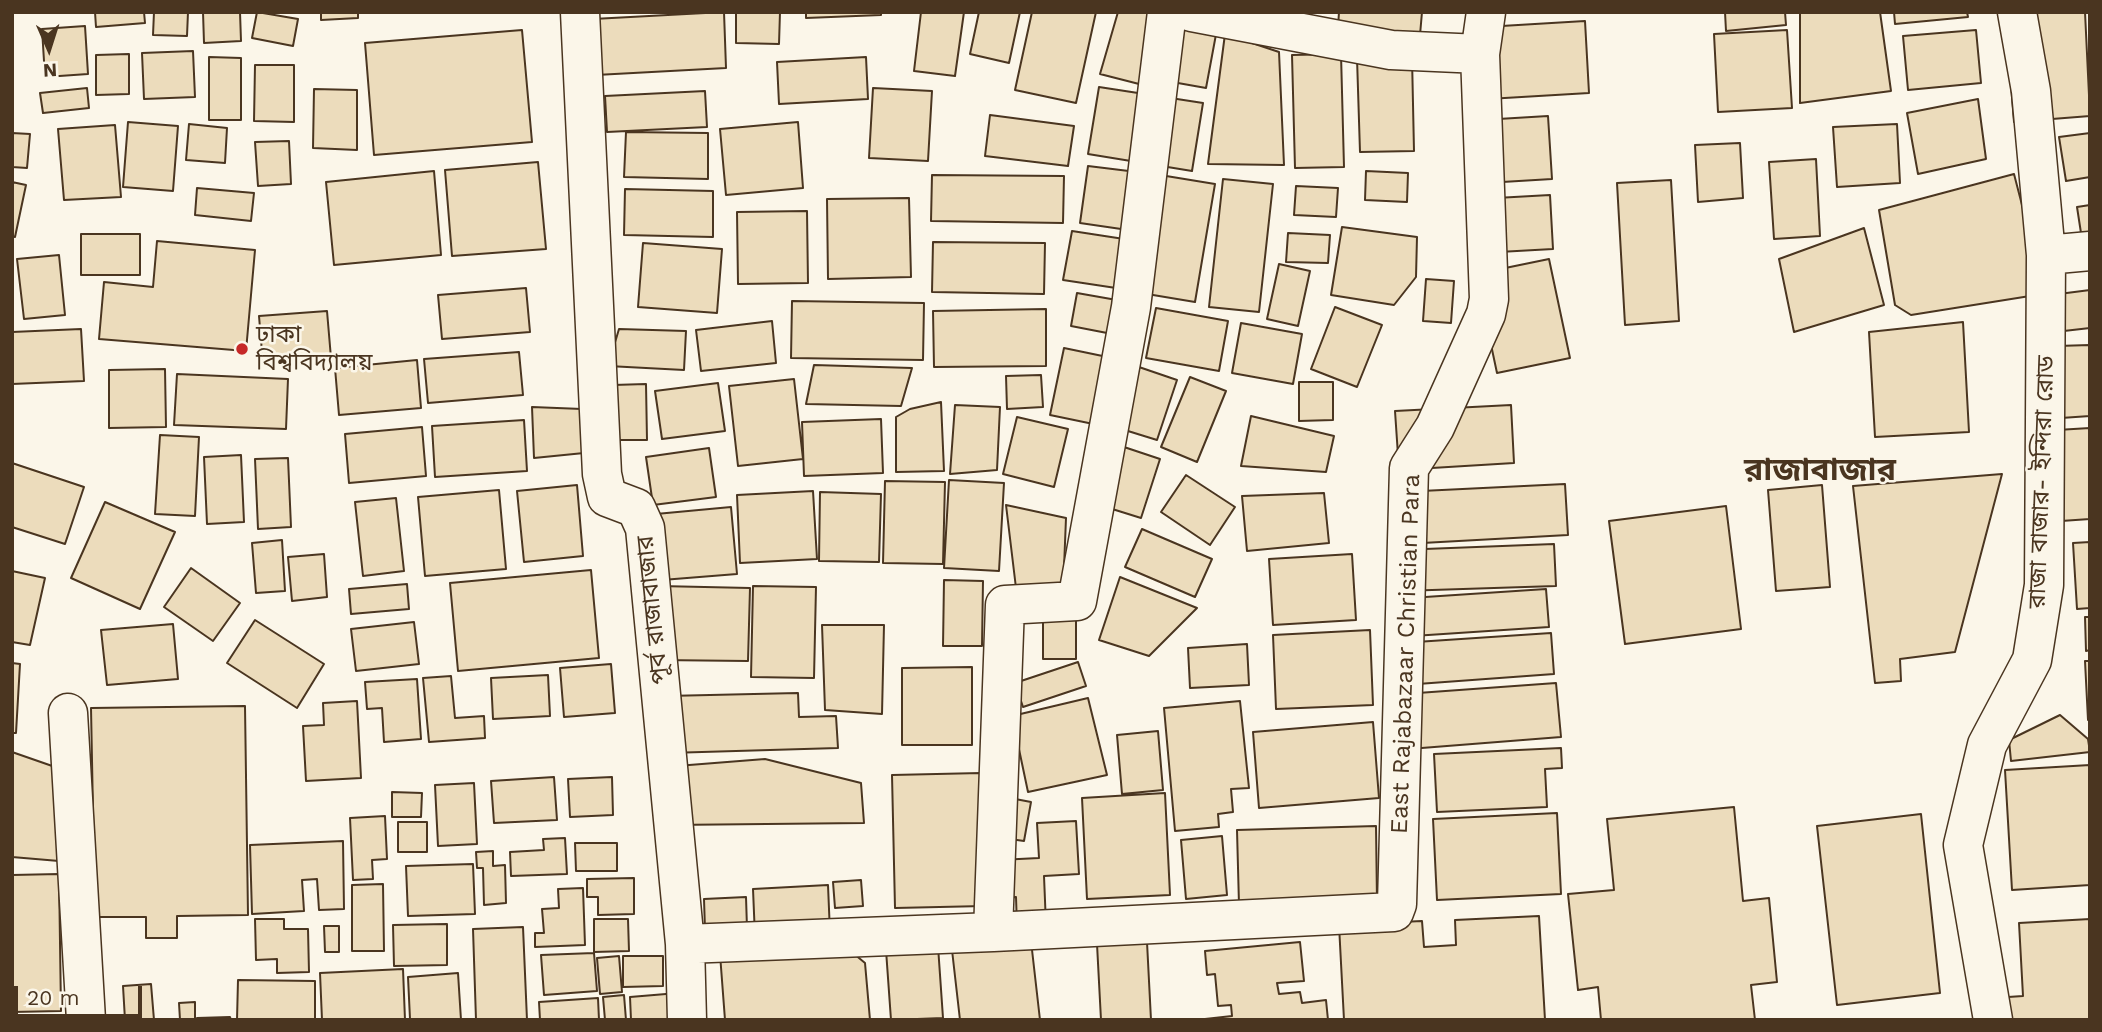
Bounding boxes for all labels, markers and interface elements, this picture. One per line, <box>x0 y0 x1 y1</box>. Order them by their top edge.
north arrow <box>14 14 84 84</box>
text: N <box>42 59 58 82</box>
place label: ঢাকা বিশ্ববিদ্যালয় <box>256 321 372 377</box>
marker: ঢাকা বিশ্ববিদ্যালয় <box>234 341 250 357</box>
street label: রাজা বাজার- ইন্দিরা রোড <box>2023 355 2061 609</box>
district label: রাজাবাজার <box>1744 452 1896 490</box>
street label: East Rajabazaar Christian Para <box>1385 473 1427 835</box>
street label: পূর্ব রাজাবাজার <box>631 534 675 686</box>
scale bar <box>18 972 145 1016</box>
text: 20 m <box>27 985 79 1010</box>

